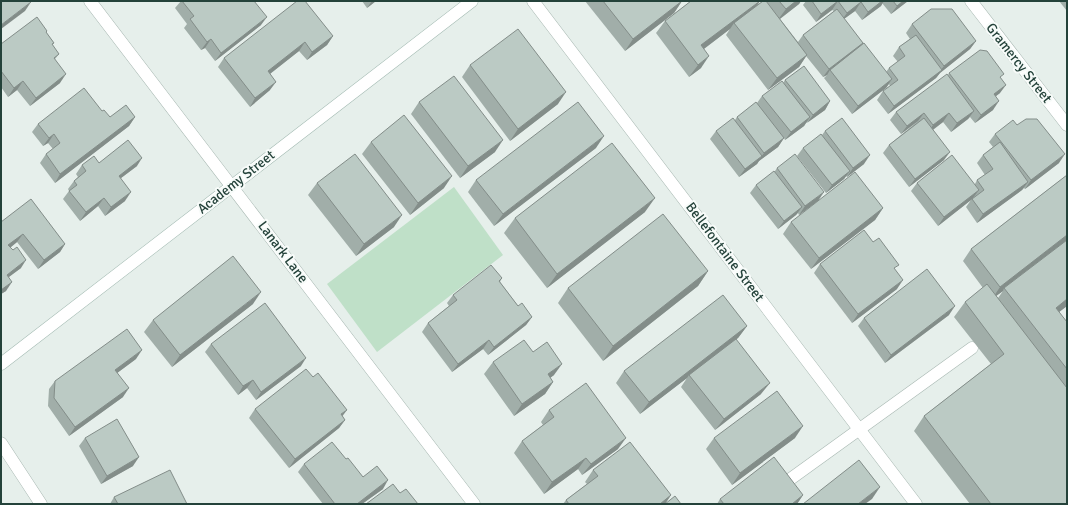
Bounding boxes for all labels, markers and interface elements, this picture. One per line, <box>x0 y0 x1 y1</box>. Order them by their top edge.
street label: Gramercy Street <box>982 20 1056 106</box>
street label: Academy Street <box>194 146 278 217</box>
street label: Bellefontaine Street <box>682 199 768 305</box>
street label: Lanark Lane <box>254 218 312 286</box>

